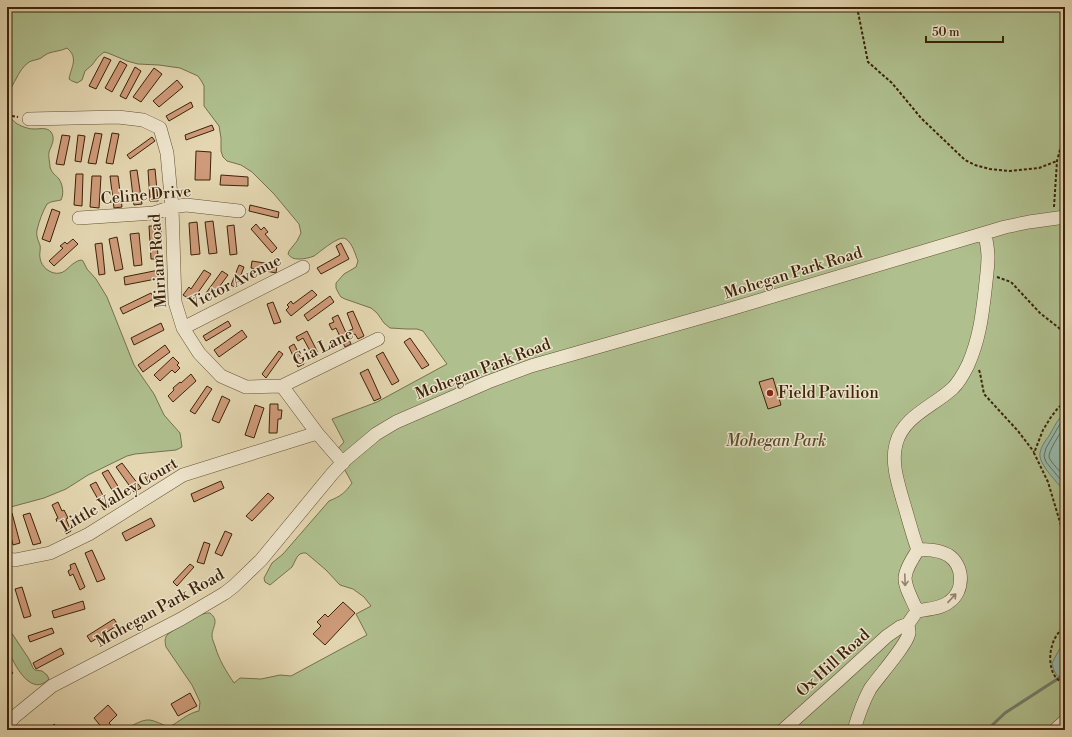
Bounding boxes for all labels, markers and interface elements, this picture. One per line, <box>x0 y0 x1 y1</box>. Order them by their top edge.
scale bar <box>926 18 1003 44</box>
text: 50 m <box>932 25 960 40</box>
street label: Celine Drive <box>100 181 192 209</box>
street label: Miriam Road <box>145 213 171 309</box>
street label: Mohegan Park Road <box>721 242 865 304</box>
street label: Victor Avenue <box>184 250 285 314</box>
street label: Gia Lane <box>290 324 356 370</box>
street label: Mohegan Park Road <box>412 334 554 404</box>
place label: Field Pavilion <box>778 383 879 403</box>
marker: Field Pavilion <box>765 388 775 398</box>
park label: Mohegan Park <box>726 431 826 451</box>
street label: Little Valley Court <box>57 453 182 537</box>
street label: Mohegan Park Road <box>92 564 228 652</box>
one-way arrow <box>902 573 909 586</box>
one-way arrow <box>948 593 957 603</box>
street label: Ox Hill Road <box>792 625 874 701</box>

